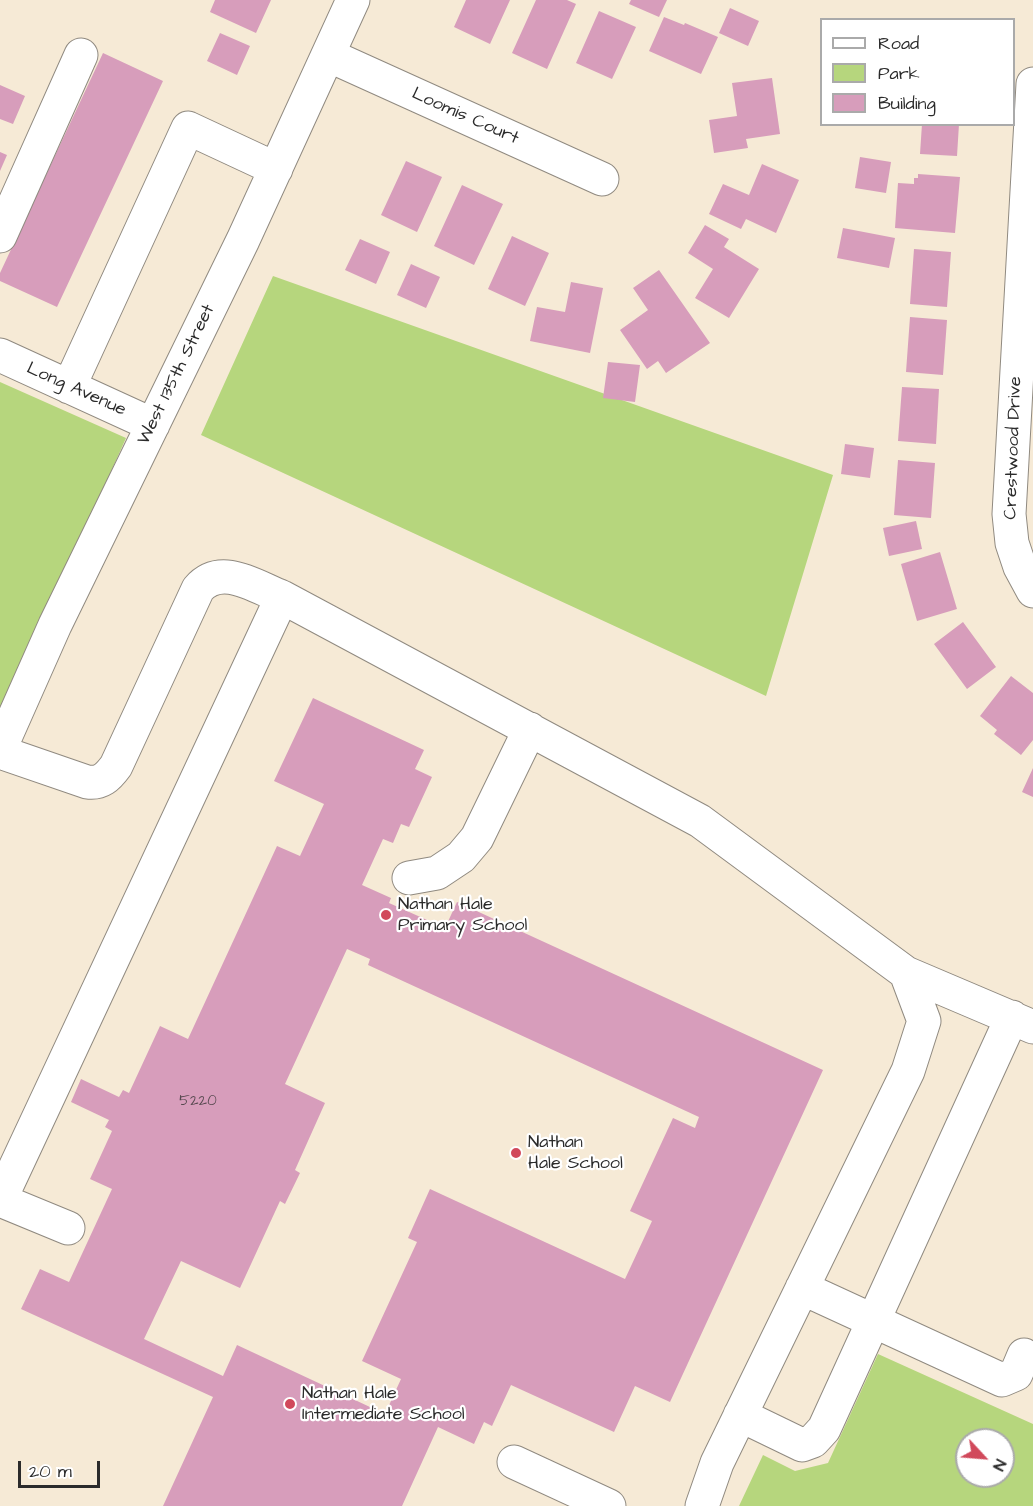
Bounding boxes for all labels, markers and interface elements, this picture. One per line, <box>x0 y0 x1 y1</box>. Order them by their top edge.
legend <box>820 18 1015 126</box>
text: Road <box>878 31 919 56</box>
text: Park <box>878 61 920 86</box>
street label: Loomis Court <box>408 84 522 150</box>
text: Building <box>878 91 936 116</box>
street label: West 135th Street <box>134 301 220 449</box>
street label: Long Avenue <box>23 358 129 422</box>
street label: Crestwood Drive <box>1001 376 1027 520</box>
place label: Nathan Hale Primary School <box>398 894 527 936</box>
marker: Nathan Hale Primary School <box>379 908 393 922</box>
house number: 5220 <box>179 1093 217 1111</box>
place label: Nathan Hale School <box>528 1132 623 1174</box>
marker: Nathan Hale School <box>509 1146 523 1160</box>
place label: Nathan Hale Intermediate School <box>302 1383 465 1426</box>
marker: Nathan Hale Intermediate School <box>283 1397 297 1411</box>
north arrow <box>955 1428 1015 1488</box>
scale bar <box>21 1449 104 1487</box>
text: N <box>987 1456 1011 1474</box>
text: 20 m <box>29 1459 72 1484</box>

